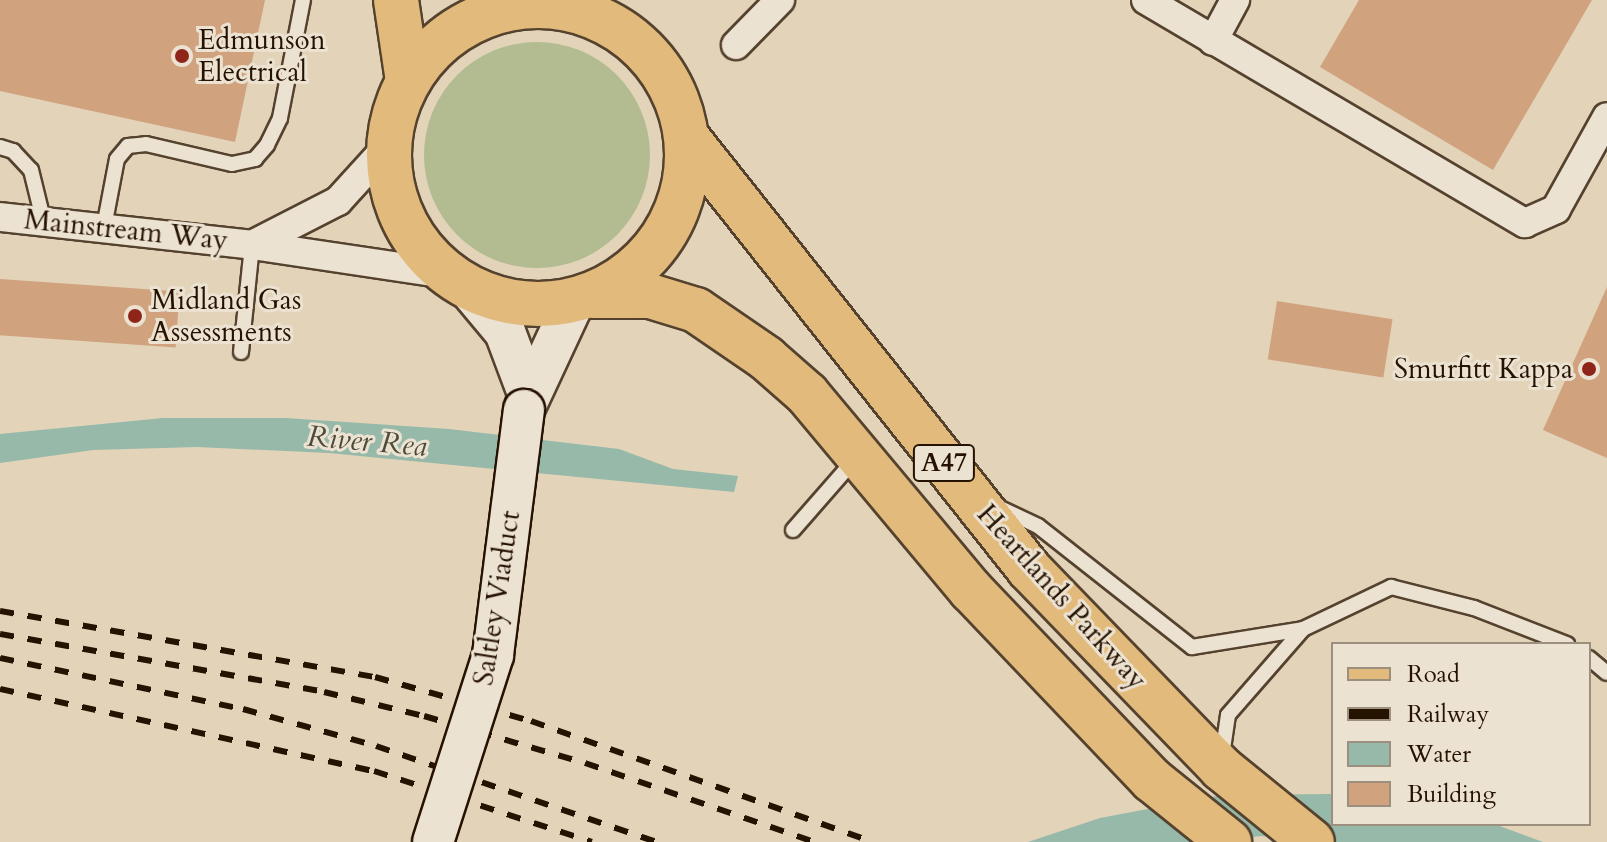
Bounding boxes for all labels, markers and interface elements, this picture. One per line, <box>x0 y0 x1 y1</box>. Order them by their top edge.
place label: Edmunson Electrical <box>198 23 326 89</box>
marker: Edmunson Electrical <box>173 47 191 65</box>
street label: Mainstream Way <box>23 203 229 257</box>
place label: Midland Gas Assessments <box>151 283 301 349</box>
marker: Midland Gas Assessments <box>126 307 144 325</box>
place label: Smurfitt Kappa <box>1394 352 1573 386</box>
marker: Smurfitt Kappa <box>1580 360 1598 378</box>
water label: River Rea <box>306 419 428 465</box>
road number: A47 <box>912 441 976 485</box>
street label: Heartlands Parkway <box>970 498 1154 696</box>
street label: Saltley Viaduct <box>467 508 527 688</box>
legend <box>1331 642 1591 826</box>
text: Road <box>1407 658 1460 691</box>
text: Railway <box>1407 698 1489 731</box>
text: Water <box>1407 738 1471 771</box>
text: Building <box>1407 778 1496 811</box>

